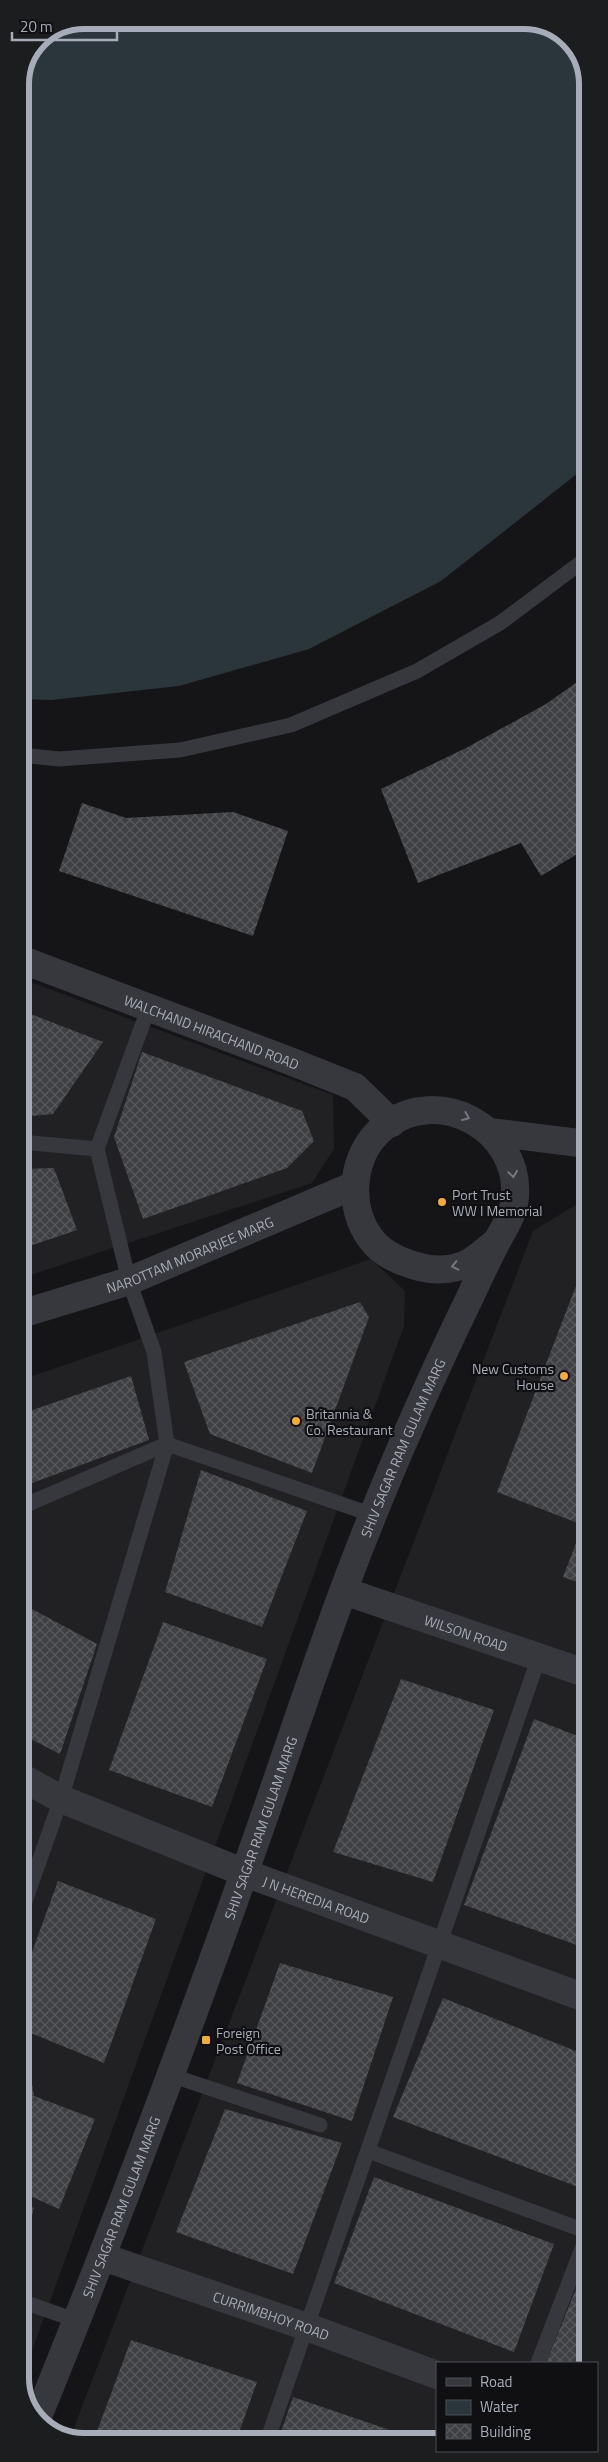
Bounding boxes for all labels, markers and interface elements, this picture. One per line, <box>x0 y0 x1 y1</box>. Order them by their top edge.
scale bar <box>12 10 118 42</box>
text: 20 m <box>20 15 53 38</box>
street label: WALCHAND HIRACHAND ROAD <box>121 989 302 1074</box>
one-way arrow <box>460 1111 469 1121</box>
one-way arrow <box>507 1170 517 1178</box>
place label: Port Trust WW I Memorial <box>452 1184 542 1221</box>
marker: Port Trust WW I Memorial <box>436 1196 448 1208</box>
street label: NAROTTAM MORARJEE MARG <box>103 1210 276 1298</box>
one-way arrow <box>450 1261 459 1271</box>
street label: SHIV SAGAR RAM GULAM MARG <box>354 1355 450 1540</box>
place label: New Customs House <box>472 1358 554 1395</box>
marker: New Customs House <box>558 1370 570 1382</box>
place label: Britannia & Co. Restaurant <box>306 1403 393 1440</box>
marker: Britannia & Co. Restaurant <box>290 1415 302 1427</box>
street label: WILSON ROAD <box>422 1609 511 1657</box>
street label: SHIV SAGAR RAM GULAM MARG <box>218 1733 302 1922</box>
street label: J N HEREDIA ROAD <box>260 1870 373 1928</box>
place label: Foreign Post Office <box>216 2022 281 2059</box>
marker: Foreign Post Office <box>200 2034 212 2046</box>
street label: SHIV SAGAR RAM GULAM MARG <box>76 2113 165 2301</box>
street label: CURRIMBHOY ROAD <box>210 2285 332 2345</box>
legend <box>436 2362 598 2452</box>
text: Road <box>480 2370 512 2393</box>
text: Water <box>480 2395 519 2418</box>
text: Building <box>480 2420 531 2443</box>

